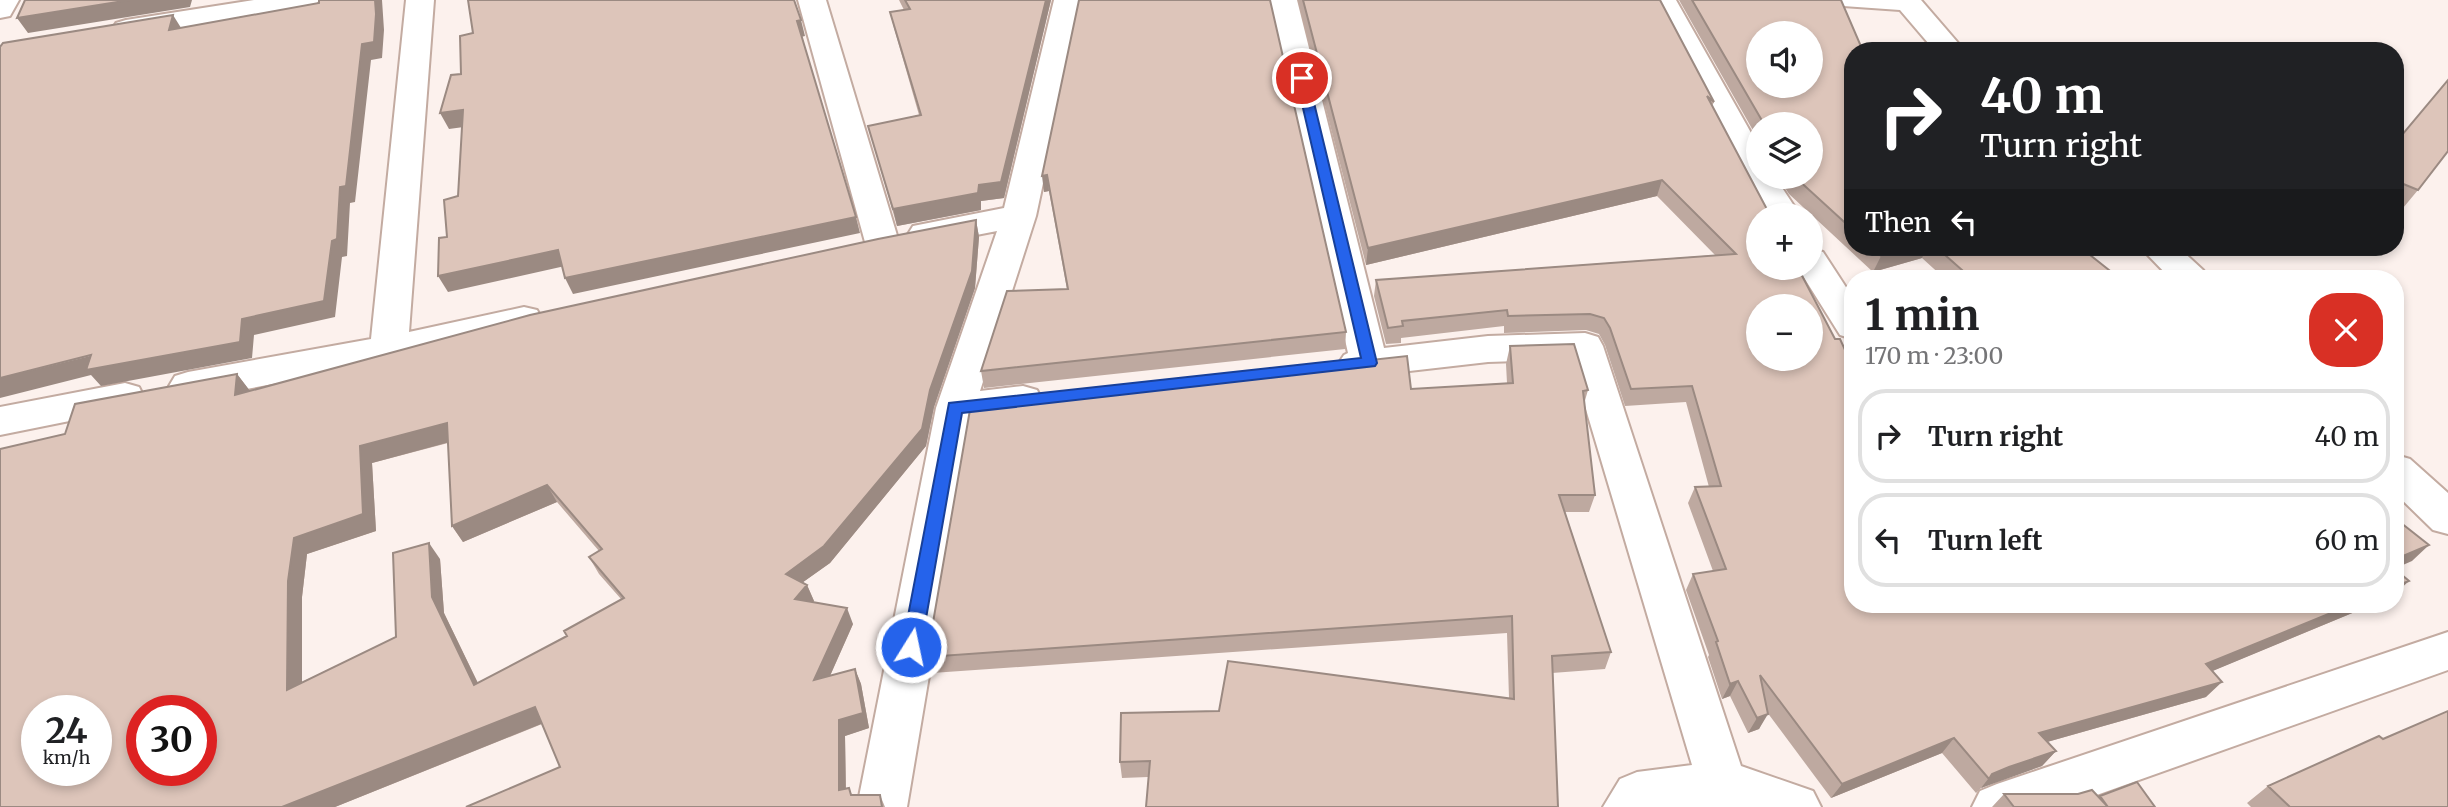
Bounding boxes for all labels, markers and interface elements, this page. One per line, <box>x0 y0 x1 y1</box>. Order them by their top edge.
map controls <box>1746 21 1823 371</box>
button: sound <box>1746 21 1823 98</box>
pin <box>1272 48 1332 108</box>
icon: arrive <box>1283 59 1321 97</box>
text: 40 m <box>1980 65 2104 126</box>
icon: right <box>1865 70 1956 161</box>
button: layers <box>1746 112 1823 189</box>
text: Turn right <box>1980 126 2142 166</box>
button: + <box>1746 203 1823 280</box>
icon: left <box>1945 203 1983 241</box>
text: Then <box>1865 206 1931 239</box>
text: 1 min <box>1865 289 1979 341</box>
button: close <box>2309 293 2383 367</box>
button: − <box>1746 294 1823 371</box>
text: 170 m · 23:00 <box>1865 341 2003 370</box>
icon: right <box>1869 417 1907 455</box>
text: Turn right <box>1928 420 2063 453</box>
text: 40 m <box>2315 420 2379 453</box>
icon: left <box>1869 521 1907 559</box>
text: Turn left <box>1928 524 2042 557</box>
text: 60 m <box>2315 524 2379 557</box>
position arrow <box>874 610 948 684</box>
speed limit sign: 30 <box>126 695 217 786</box>
text: 24 <box>45 709 88 753</box>
text: km/h <box>43 746 90 769</box>

